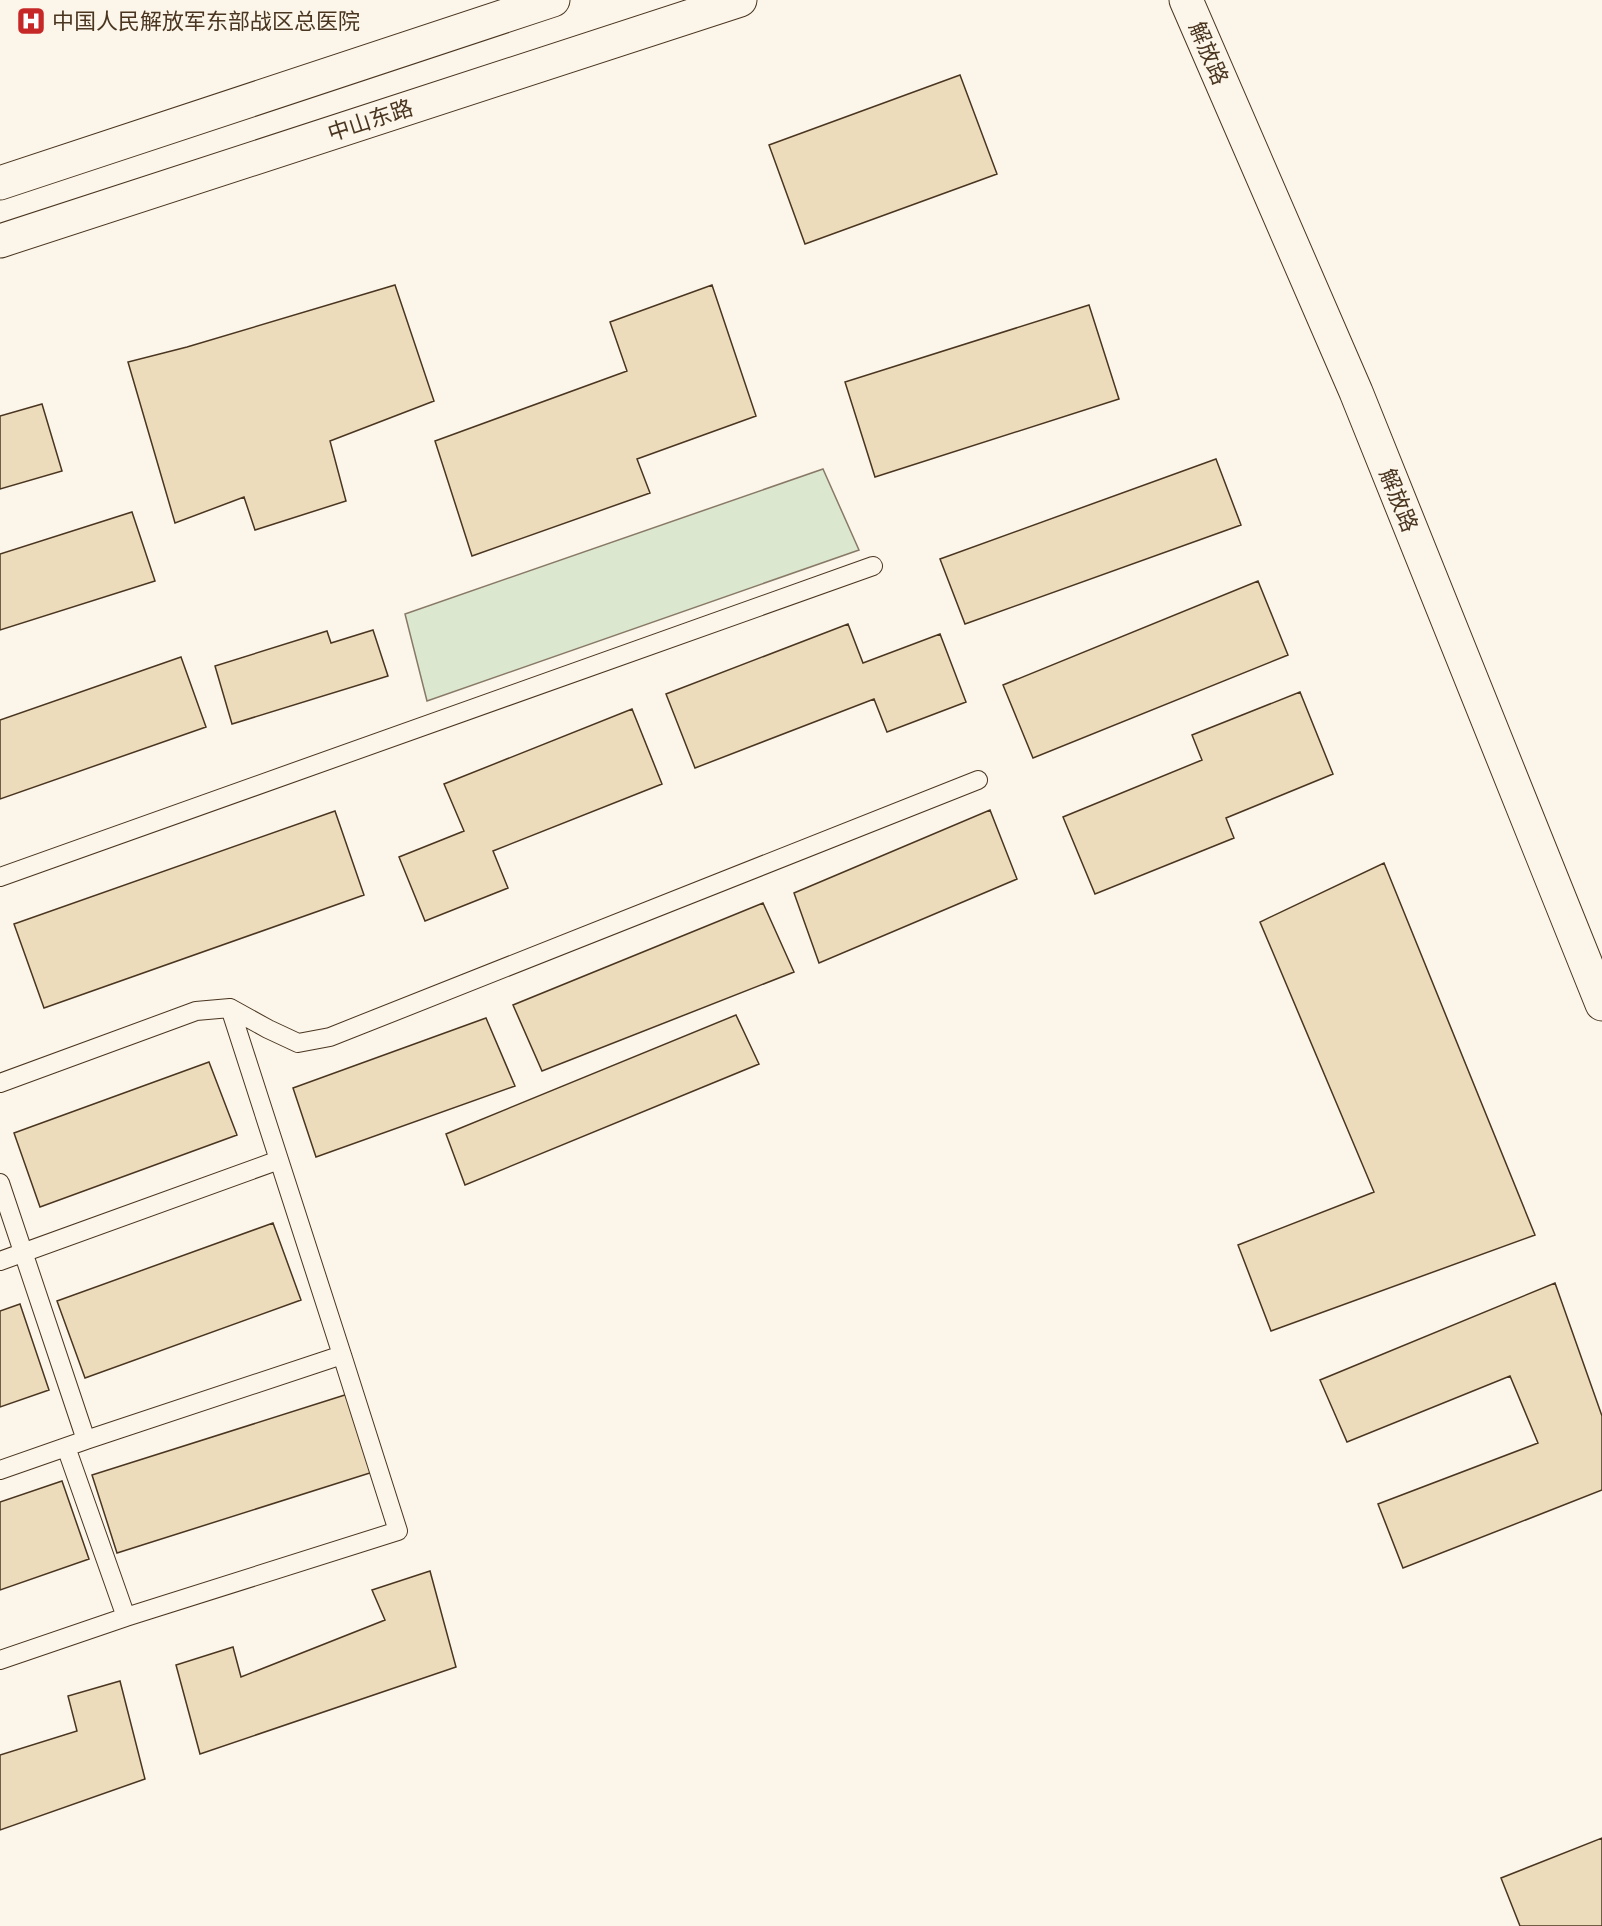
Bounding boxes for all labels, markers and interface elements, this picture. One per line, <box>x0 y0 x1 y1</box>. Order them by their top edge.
hospital icon: 中国人民解放军东部战区总医院 <box>15 5 47 37</box>
place label: 中国人民解放军东部战区总医院 <box>52 8 360 35</box>
street label: 解放路 <box>1183 18 1234 89</box>
street label: 中山东路 <box>324 94 416 147</box>
street label: 解放路 <box>1374 465 1423 536</box>

